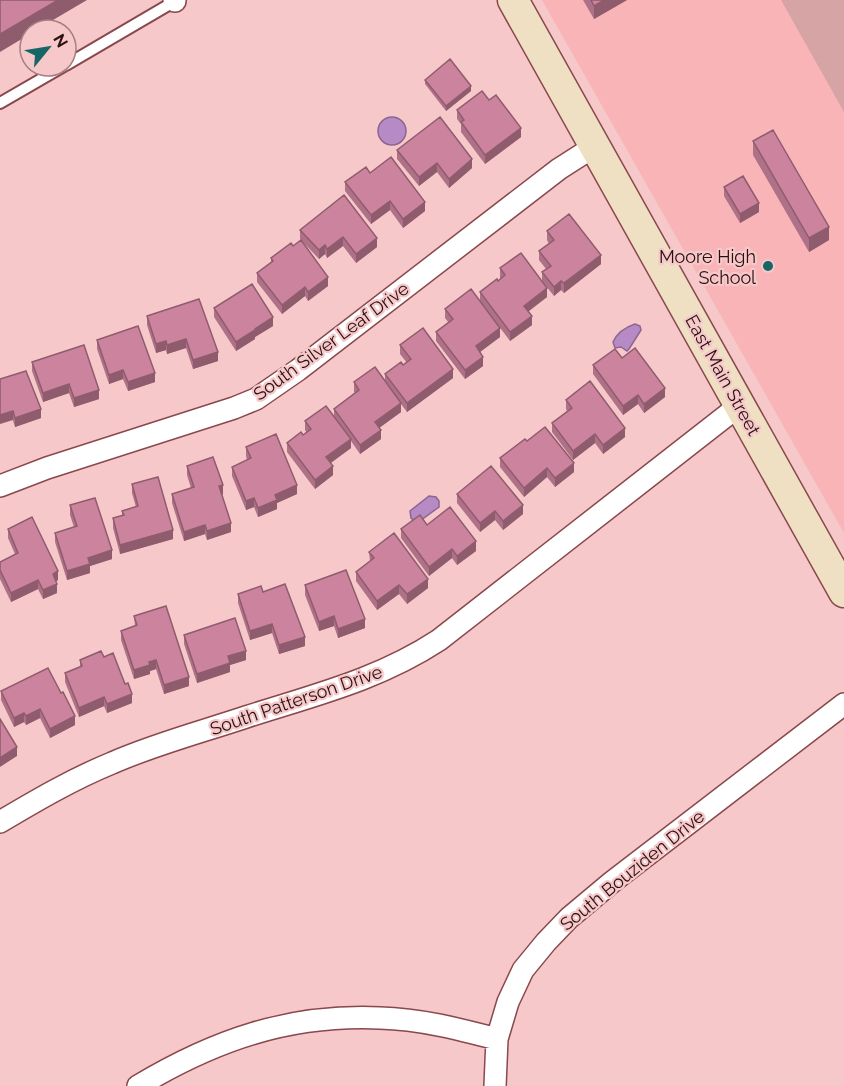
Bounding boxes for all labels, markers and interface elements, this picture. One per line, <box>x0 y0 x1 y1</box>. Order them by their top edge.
north arrow <box>18 18 78 78</box>
text: N <box>49 31 72 51</box>
place label: Moore High School <box>659 246 756 288</box>
marker: Moore High School <box>761 259 775 273</box>
street label: South Silver Leaf Drive <box>249 277 413 404</box>
street label: East Main Street <box>681 311 765 439</box>
street label: South Patterson Drive <box>207 661 385 739</box>
street label: South Bouziden Drive <box>556 805 709 935</box>

